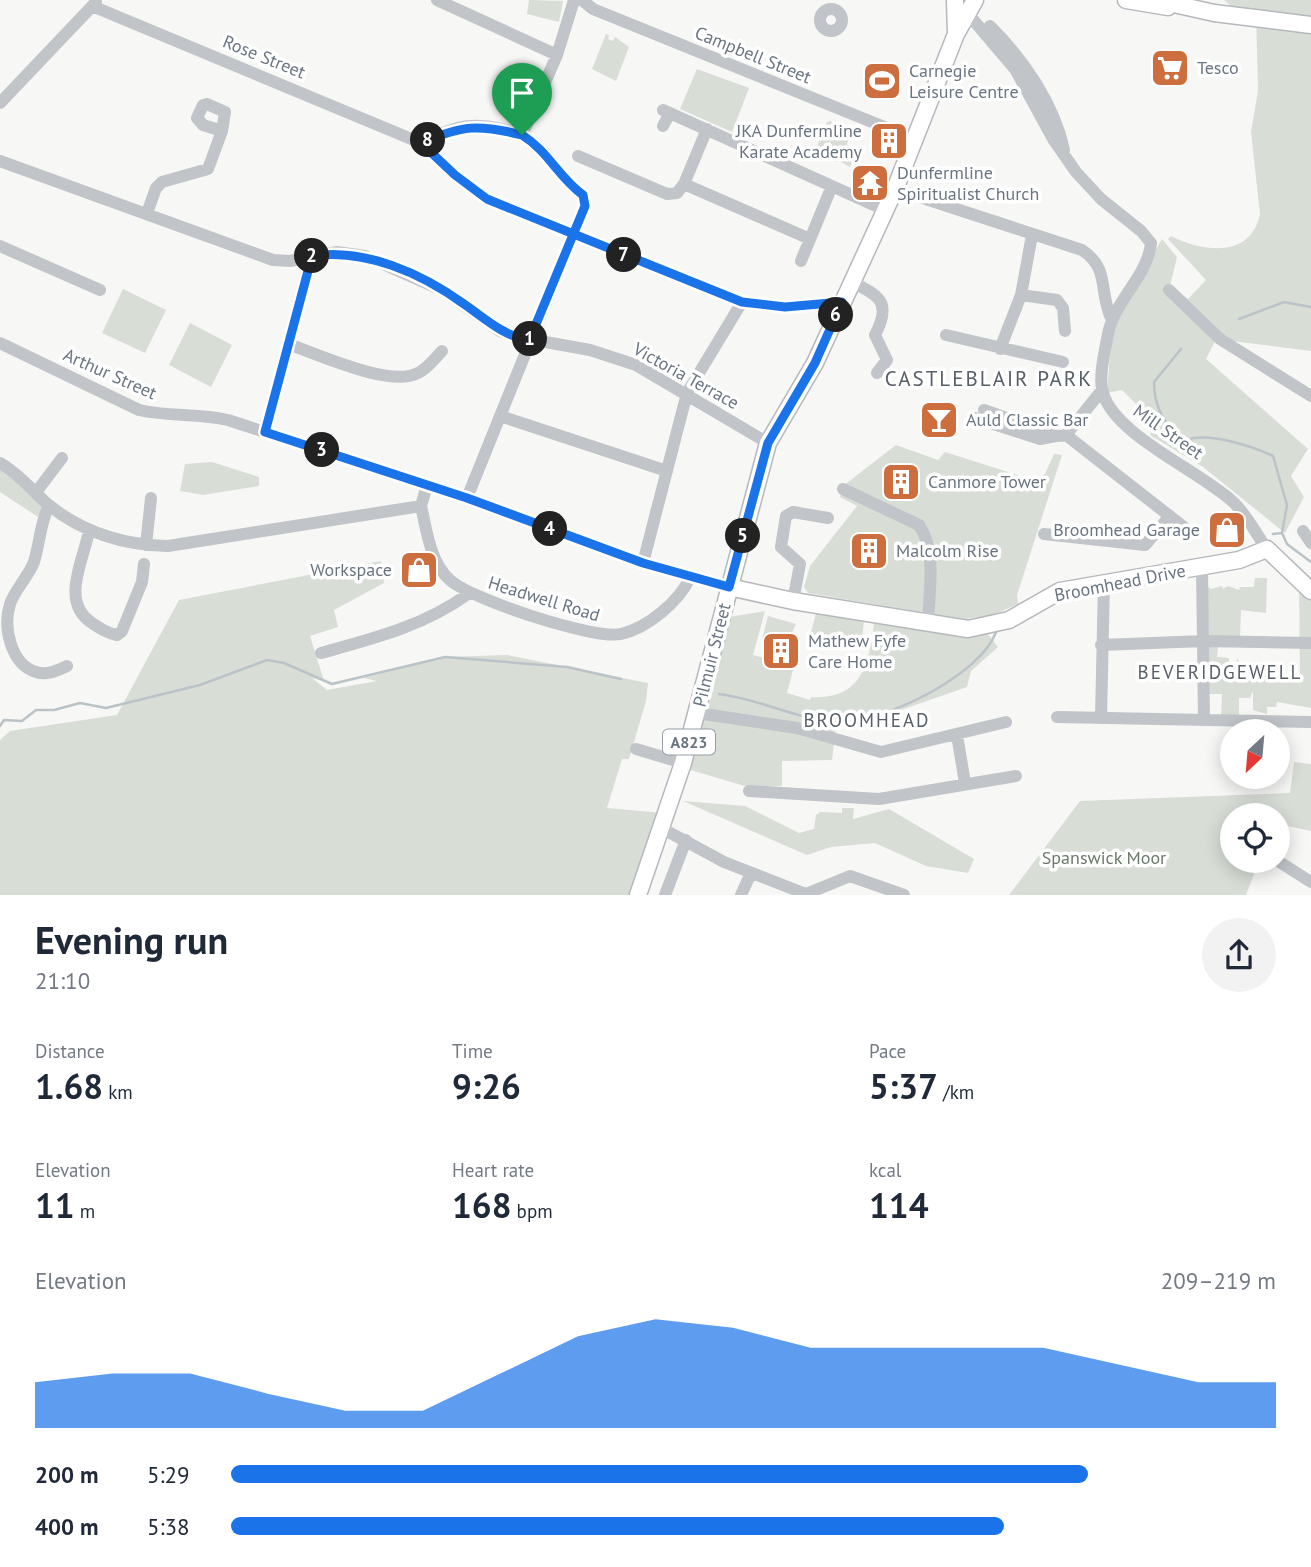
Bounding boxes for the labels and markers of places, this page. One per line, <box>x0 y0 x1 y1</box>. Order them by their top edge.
supermarket icon: Tesco <box>1149 47 1191 89</box>
place label: Tesco <box>1197 56 1239 79</box>
place label: Carnegie Leisure Centre <box>909 59 1019 103</box>
sports icon: Carnegie Leisure Centre <box>861 60 903 102</box>
pin <box>492 63 552 135</box>
place label: JKA Dunfermline Karate Academy <box>735 119 863 163</box>
building icon: JKA Dunfermline Karate Academy <box>868 120 910 162</box>
pin: 8 <box>410 122 446 158</box>
place label: Dunfermline Spiritualist Church <box>897 161 1039 205</box>
temple icon: Dunfermline Spiritualist Church <box>849 162 891 204</box>
pin: 2 <box>294 238 330 274</box>
pin: 7 <box>606 238 642 272</box>
pin: 6 <box>818 298 854 332</box>
pin: 1 <box>512 322 548 356</box>
bar icon: Auld Classic Bar <box>918 399 960 441</box>
place label: Auld Classic Bar <box>966 408 1088 431</box>
pin: 3 <box>304 433 340 468</box>
building icon: Canmore Tower <box>880 461 922 503</box>
place label: Canmore Tower <box>928 470 1046 493</box>
shop icon: Broomhead Garage <box>1206 509 1248 551</box>
pin: 4 <box>532 512 568 546</box>
pin: 5 <box>726 518 760 554</box>
place label: Broomhead Garage <box>1053 518 1200 541</box>
building icon: Malcolm Rise <box>848 530 890 572</box>
place label: Malcolm Rise <box>896 539 999 562</box>
shop icon: Workspace <box>398 549 440 591</box>
place label: Workspace <box>310 558 392 581</box>
place label: Mathew Fyfe Care Home <box>808 629 906 673</box>
building icon: Mathew Fyfe Care Home <box>760 630 802 672</box>

